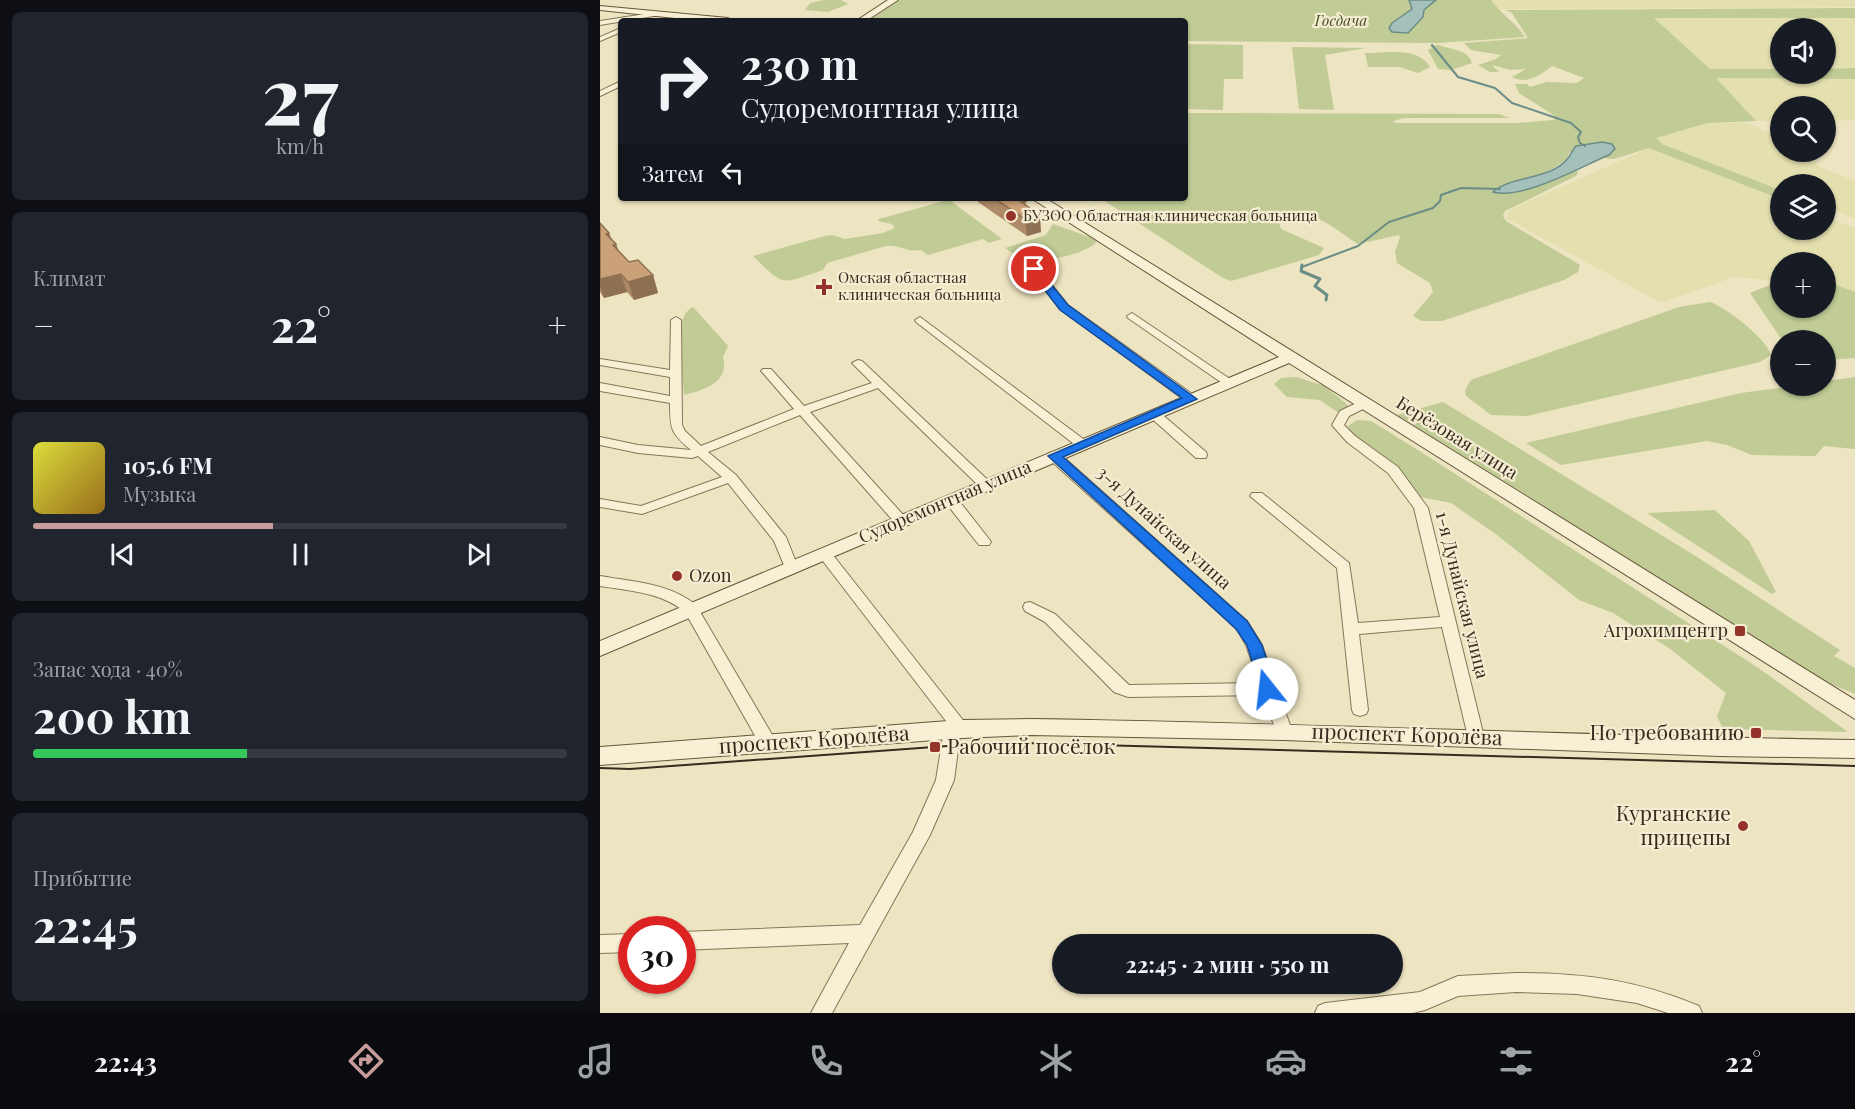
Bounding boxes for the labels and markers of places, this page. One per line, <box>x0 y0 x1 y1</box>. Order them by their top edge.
place label: БУЗОО Областная клиническая больница <box>1023 205 1318 225</box>
marker: БУЗОО Областная клиническая больница <box>1004 209 1018 223</box>
pin <box>1008 243 1059 294</box>
place label: Омская областная клиническая больница <box>838 267 1002 304</box>
marker: Омская областная клиническая больница <box>815 278 833 296</box>
place label: Ozon <box>689 563 732 587</box>
marker: Ozon <box>670 569 684 583</box>
place label: Агрохимцентр <box>1603 618 1728 642</box>
marker: Агрохимцентр <box>1733 624 1747 638</box>
place label: По требованию <box>1590 717 1744 745</box>
marker: По требованию <box>1749 726 1763 740</box>
place label: Рабочий посёлок <box>947 731 1115 759</box>
marker: Рабочий посёлок <box>928 740 942 754</box>
place label: Курганские прицепы <box>1616 798 1731 850</box>
marker: Курганские прицепы <box>1736 819 1750 833</box>

